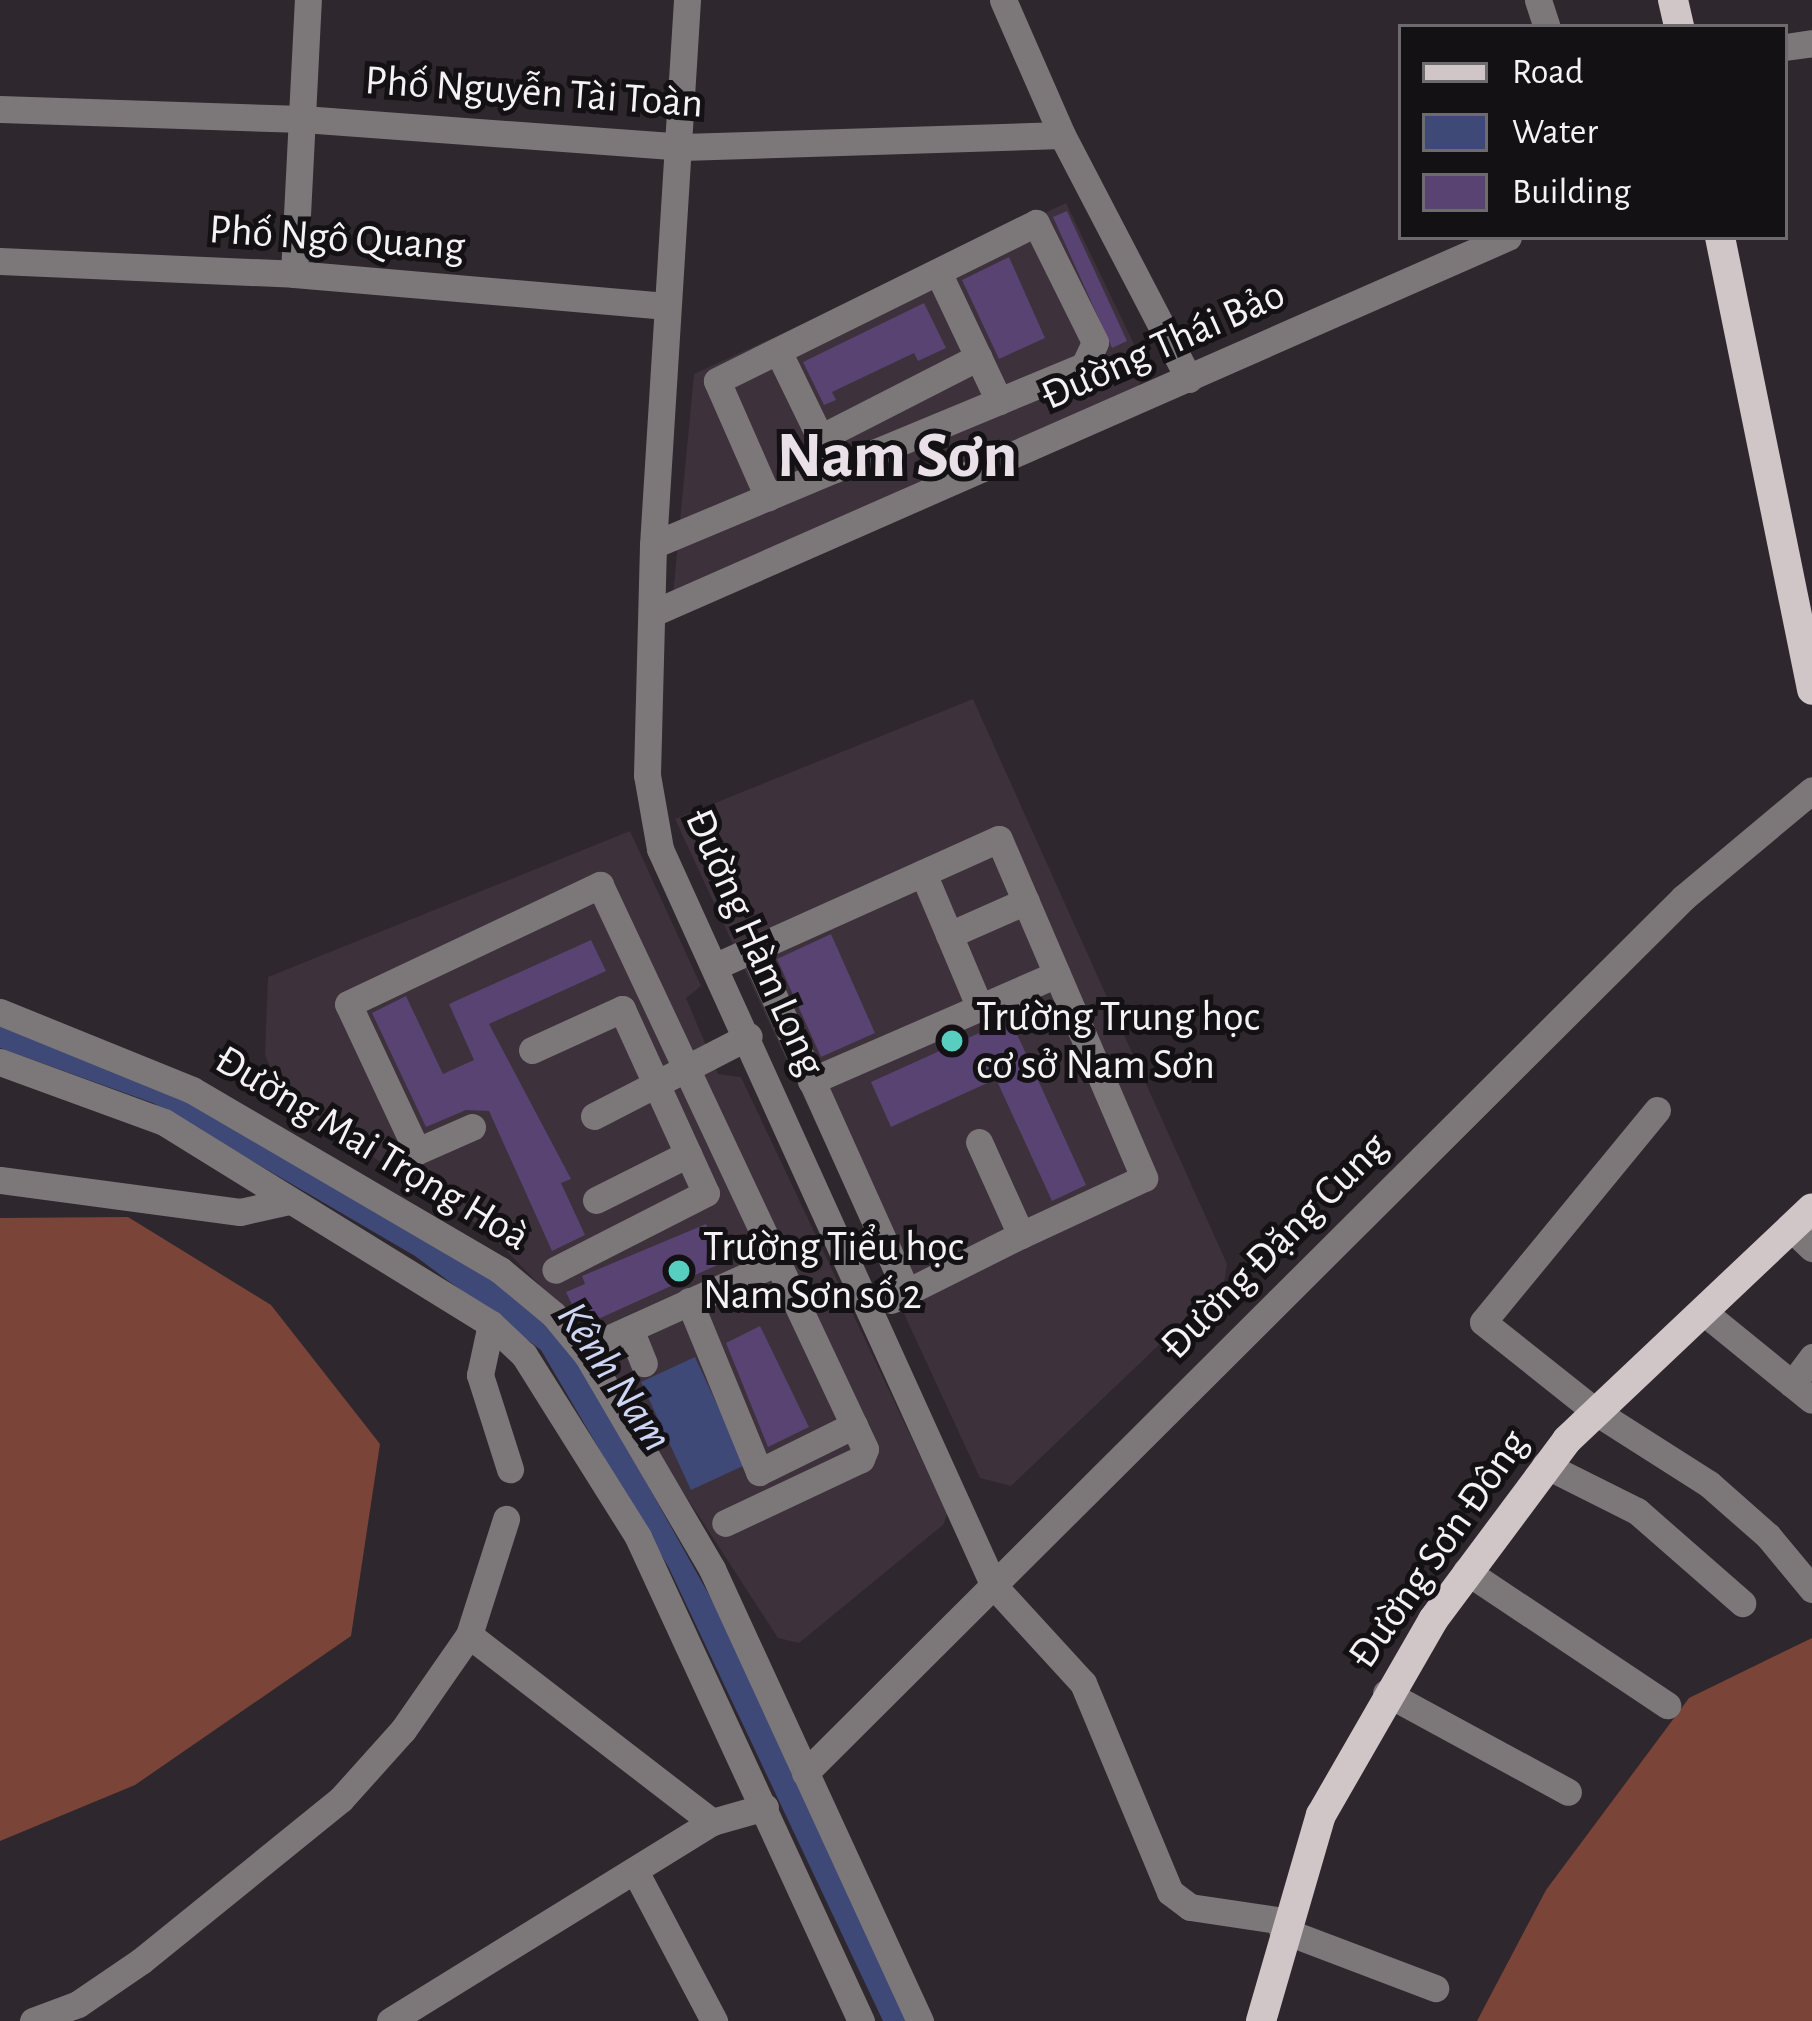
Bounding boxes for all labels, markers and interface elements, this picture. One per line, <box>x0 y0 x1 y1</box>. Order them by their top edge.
legend <box>1398 24 1788 240</box>
text: Road <box>1512 54 1584 90</box>
street label: Phố Nguyễn Tài Toàn <box>363 55 705 129</box>
text: Water <box>1512 114 1598 150</box>
text: Building <box>1512 174 1631 210</box>
street label: Phố Ngô Quang <box>207 204 467 272</box>
street label: Đường Thái Bảo <box>1033 269 1293 421</box>
district label: Nam Sơn <box>777 417 1017 497</box>
street label: Đường Hàm Long <box>674 801 836 1083</box>
place label: Trường Trung học cơ sở Nam Sơn <box>976 992 1260 1090</box>
marker: Trường Trung học cơ sở Nam Sơn <box>939 1028 965 1054</box>
street label: Đường Mai Trọng Hoà <box>206 1034 538 1262</box>
street label: Đường Đặng Cung <box>1150 1122 1398 1370</box>
place label: Trường Tiểu học Nam Sơn số 2 <box>703 1222 964 1320</box>
marker: Trường Tiểu học Nam Sơn số 2 <box>666 1258 692 1284</box>
water label: Kênh Nam <box>544 1292 684 1462</box>
street label: Đường Sơn Đông <box>1337 1420 1539 1678</box>

